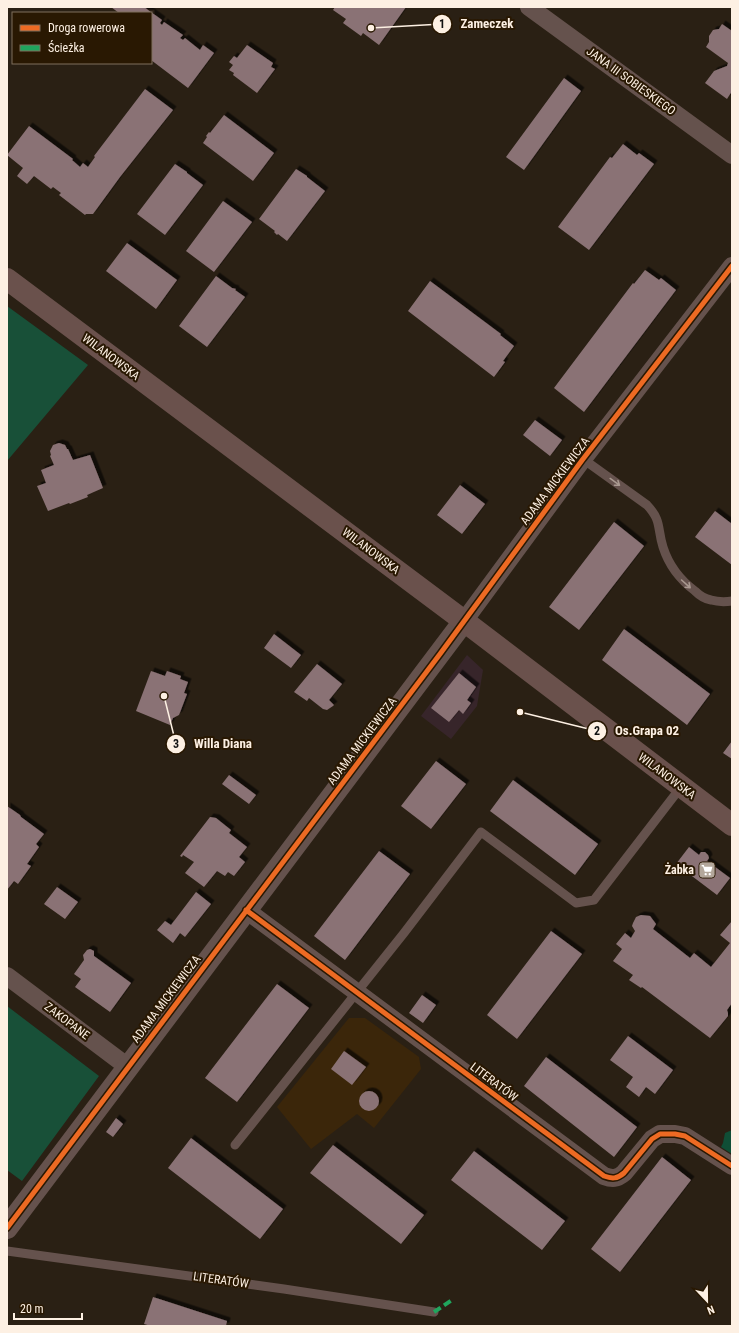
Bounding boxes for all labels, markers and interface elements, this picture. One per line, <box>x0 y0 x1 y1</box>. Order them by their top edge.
callout: Zameczek <box>432 11 521 36</box>
legend <box>12 12 152 64</box>
text: Zameczek <box>460 16 514 31</box>
text: 1 <box>439 17 445 31</box>
text: Droga rowerowa <box>48 21 125 35</box>
text: Ścieżka <box>48 40 85 55</box>
street label: JANA III SOBIESKIEGO <box>584 44 678 118</box>
street label: WILANOWSKA <box>79 331 143 383</box>
street label: ADAMA MICKIEWICZA <box>518 434 593 528</box>
one-way arrow <box>609 478 620 486</box>
street label: WILANOWSKA <box>339 525 403 577</box>
one-way arrow <box>681 579 691 588</box>
street label: ADAMA MICKIEWICZA <box>325 694 400 788</box>
callout: Os.Grapa 02 <box>587 718 687 743</box>
text: Os.Grapa 02 <box>615 723 679 738</box>
text: 2 <box>594 724 600 738</box>
callout: Willa Diana <box>166 731 260 756</box>
text: Willa Diana <box>194 736 252 751</box>
text: 3 <box>173 737 179 751</box>
street label: WILANOWSKA <box>635 750 699 802</box>
supermarket icon: Żabka <box>697 860 717 880</box>
place label: Żabka <box>665 862 694 877</box>
street label: ADAMA MICKIEWICZA <box>129 952 204 1046</box>
street label: ZAKOPANE <box>42 999 92 1043</box>
street label: LITERATÓW <box>468 1059 521 1104</box>
street label: LITERATÓW <box>192 1268 250 1291</box>
north arrow <box>687 1281 727 1321</box>
scale bar <box>14 1295 82 1321</box>
text: 20 m <box>20 1302 44 1316</box>
text: N <box>705 1303 716 1317</box>

